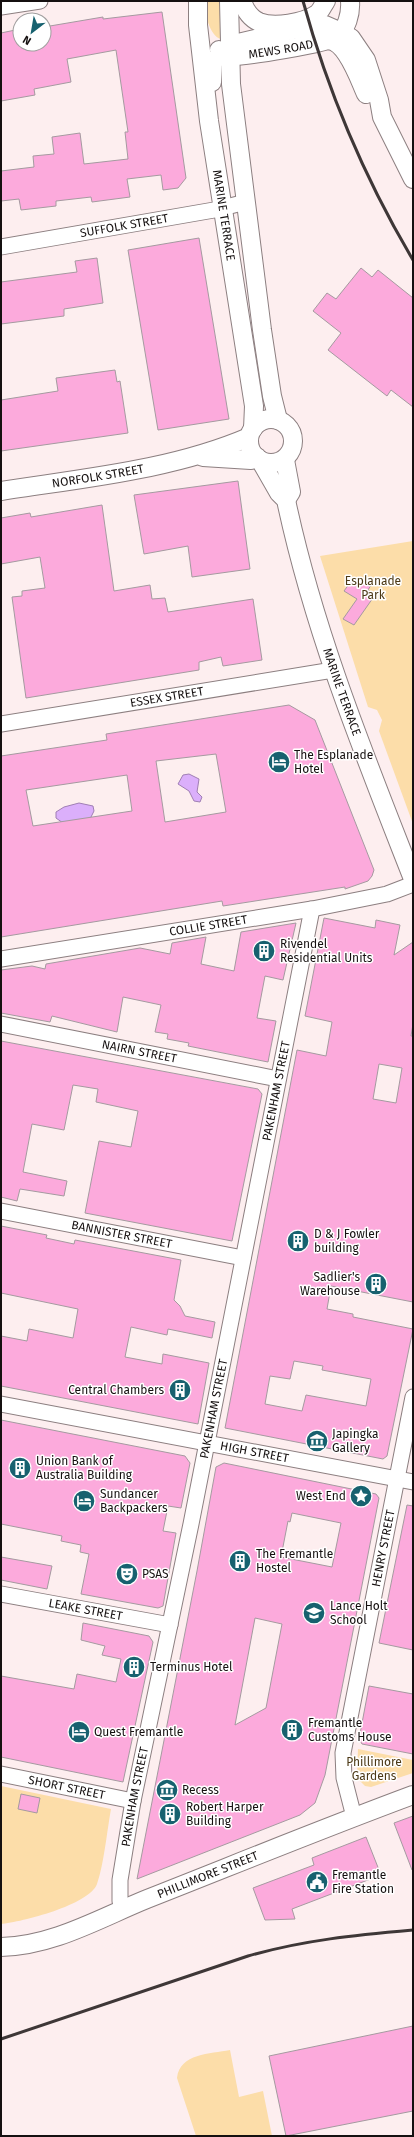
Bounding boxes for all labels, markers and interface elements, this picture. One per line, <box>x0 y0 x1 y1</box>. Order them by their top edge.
north arrow <box>12 12 52 52</box>
text: N <box>21 33 34 48</box>
street label: MEWS ROAD <box>248 37 315 62</box>
street label: MARINE TERRACE <box>210 169 238 262</box>
street label: SUFFOLK STREET <box>79 211 170 240</box>
street label: NORFOLK STREET <box>51 461 146 490</box>
park label: Esplanade Park <box>345 574 401 602</box>
street label: MARINE TERRACE <box>320 646 364 738</box>
street label: ESSEX STREET <box>129 684 205 710</box>
place label: The Esplanade Hotel <box>294 748 373 776</box>
hotel icon: The Esplanade Hotel <box>266 749 292 775</box>
street label: COLLIE STREET <box>168 912 249 939</box>
place label: Rivendel Residential Units <box>280 937 373 965</box>
building icon: Rivendel Residential Units <box>251 938 277 964</box>
street label: NAIRN STREET <box>101 1037 179 1066</box>
street label: PAKENHAM STREET <box>260 1039 293 1142</box>
street label: BANNISTER STREET <box>70 1218 174 1251</box>
place label: D & J Fowler building <box>314 1227 380 1255</box>
building icon: D & J Fowler building <box>285 1228 311 1254</box>
place label: Sadlier's Warehouse <box>300 1270 360 1298</box>
building icon: Sadlier's Warehouse <box>363 1271 389 1297</box>
street label: PAKENHAM STREET <box>197 1357 230 1460</box>
building icon: Central Chambers <box>167 1377 193 1403</box>
place label: Central Chambers <box>68 1383 164 1397</box>
place label: Japingka Gallery <box>332 1427 378 1455</box>
museum icon: Japingka Gallery <box>304 1428 330 1454</box>
street label: HIGH STREET <box>219 1439 291 1465</box>
place label: Union Bank of Australia Building <box>36 1454 133 1482</box>
building icon: Union Bank of Australia Building <box>7 1455 33 1481</box>
place icon: West End <box>348 1483 374 1509</box>
place label: Sundancer Backpackers <box>100 1487 168 1515</box>
hotel icon: Sundancer Backpackers <box>71 1488 97 1514</box>
place label: West End <box>296 1489 346 1503</box>
street label: HENRY STREET <box>369 1508 398 1588</box>
place label: The Fremantle Hostel <box>256 1547 333 1575</box>
building icon: The Fremantle Hostel <box>227 1548 253 1574</box>
theatre icon: PSAS <box>114 1561 140 1587</box>
place label: PSAS <box>142 1567 169 1581</box>
street label: LEAKE STREET <box>48 1596 124 1623</box>
place label: Lance Holt School <box>330 1599 388 1627</box>
school or university icon: Lance Holt School <box>301 1600 327 1626</box>
building icon: Terminus Hotel <box>121 1654 147 1680</box>
place label: Terminus Hotel <box>150 1660 233 1674</box>
place label: Fremantle Customs House <box>308 1716 392 1744</box>
building icon: Fremantle Customs House <box>279 1717 305 1743</box>
hotel icon: Quest Fremantle <box>66 1719 92 1745</box>
place label: Quest Fremantle <box>94 1725 183 1739</box>
street label: PAKENHAM STREET <box>119 1745 151 1848</box>
park label: Phillimore Gardens <box>346 1755 402 1783</box>
street label: SHORT STREET <box>27 1773 107 1802</box>
museum icon: Recess <box>154 1777 180 1803</box>
place label: Recess <box>182 1783 219 1797</box>
place label: Robert Harper Building <box>186 1800 264 1828</box>
building icon: Robert Harper Building <box>157 1801 183 1827</box>
street label: PHILLIMORE STREET <box>155 1848 261 1901</box>
place label: Fremantle Fire Station <box>332 1868 394 1896</box>
public building icon: Fremantle Fire Station <box>304 1869 330 1895</box>

